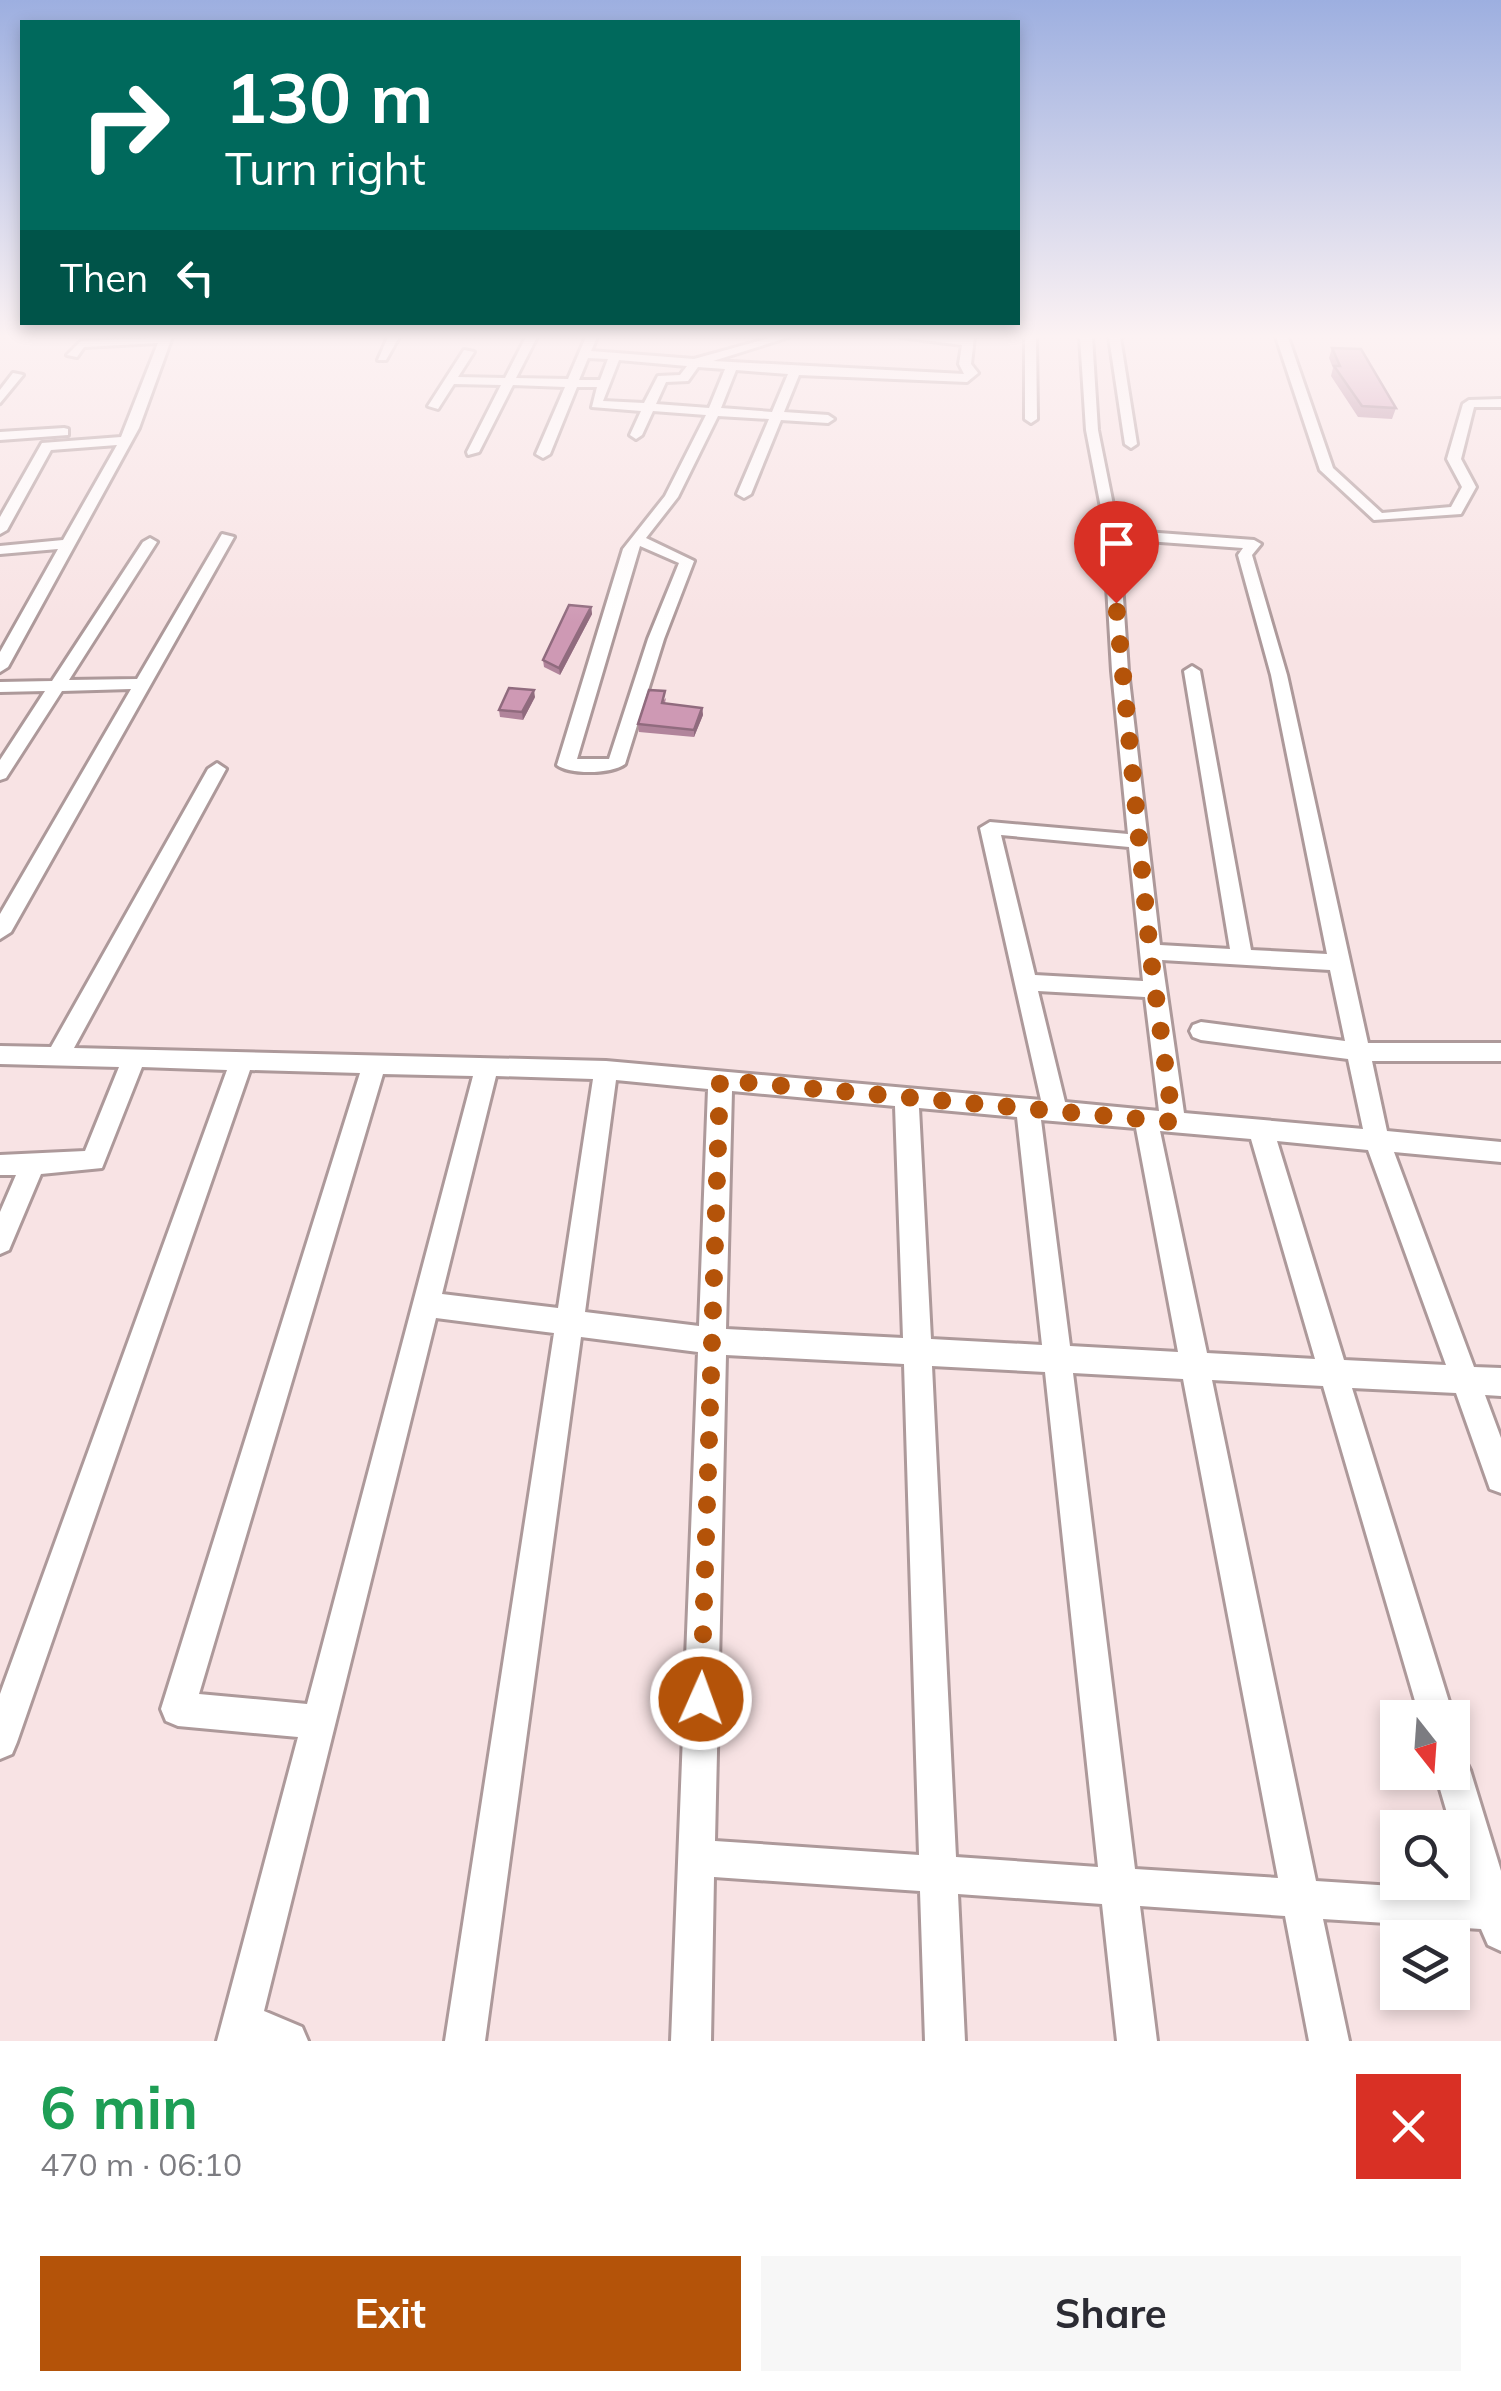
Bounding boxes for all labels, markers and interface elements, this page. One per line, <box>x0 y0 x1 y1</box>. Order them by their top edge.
text: 130 m <box>225 53 433 141</box>
icon: right <box>60 60 190 190</box>
text: Turn right <box>225 140 426 196</box>
icon: left <box>168 250 223 305</box>
text: Then <box>60 254 148 302</box>
pin <box>1074 501 1159 604</box>
icon: arrive <box>1089 516 1144 571</box>
position arrow <box>649 1647 753 1751</box>
north arrow <box>1380 1700 1470 1790</box>
map controls <box>1380 1700 1470 2010</box>
button: search <box>1380 1810 1470 1900</box>
button: layers <box>1380 1920 1470 2010</box>
text: 6 min <box>40 2069 198 2144</box>
button: close <box>1356 2074 1461 2179</box>
text: 470 m · 06:10 <box>40 2144 242 2184</box>
button: Exit <box>40 2256 741 2371</box>
button: Share <box>761 2256 1461 2371</box>

